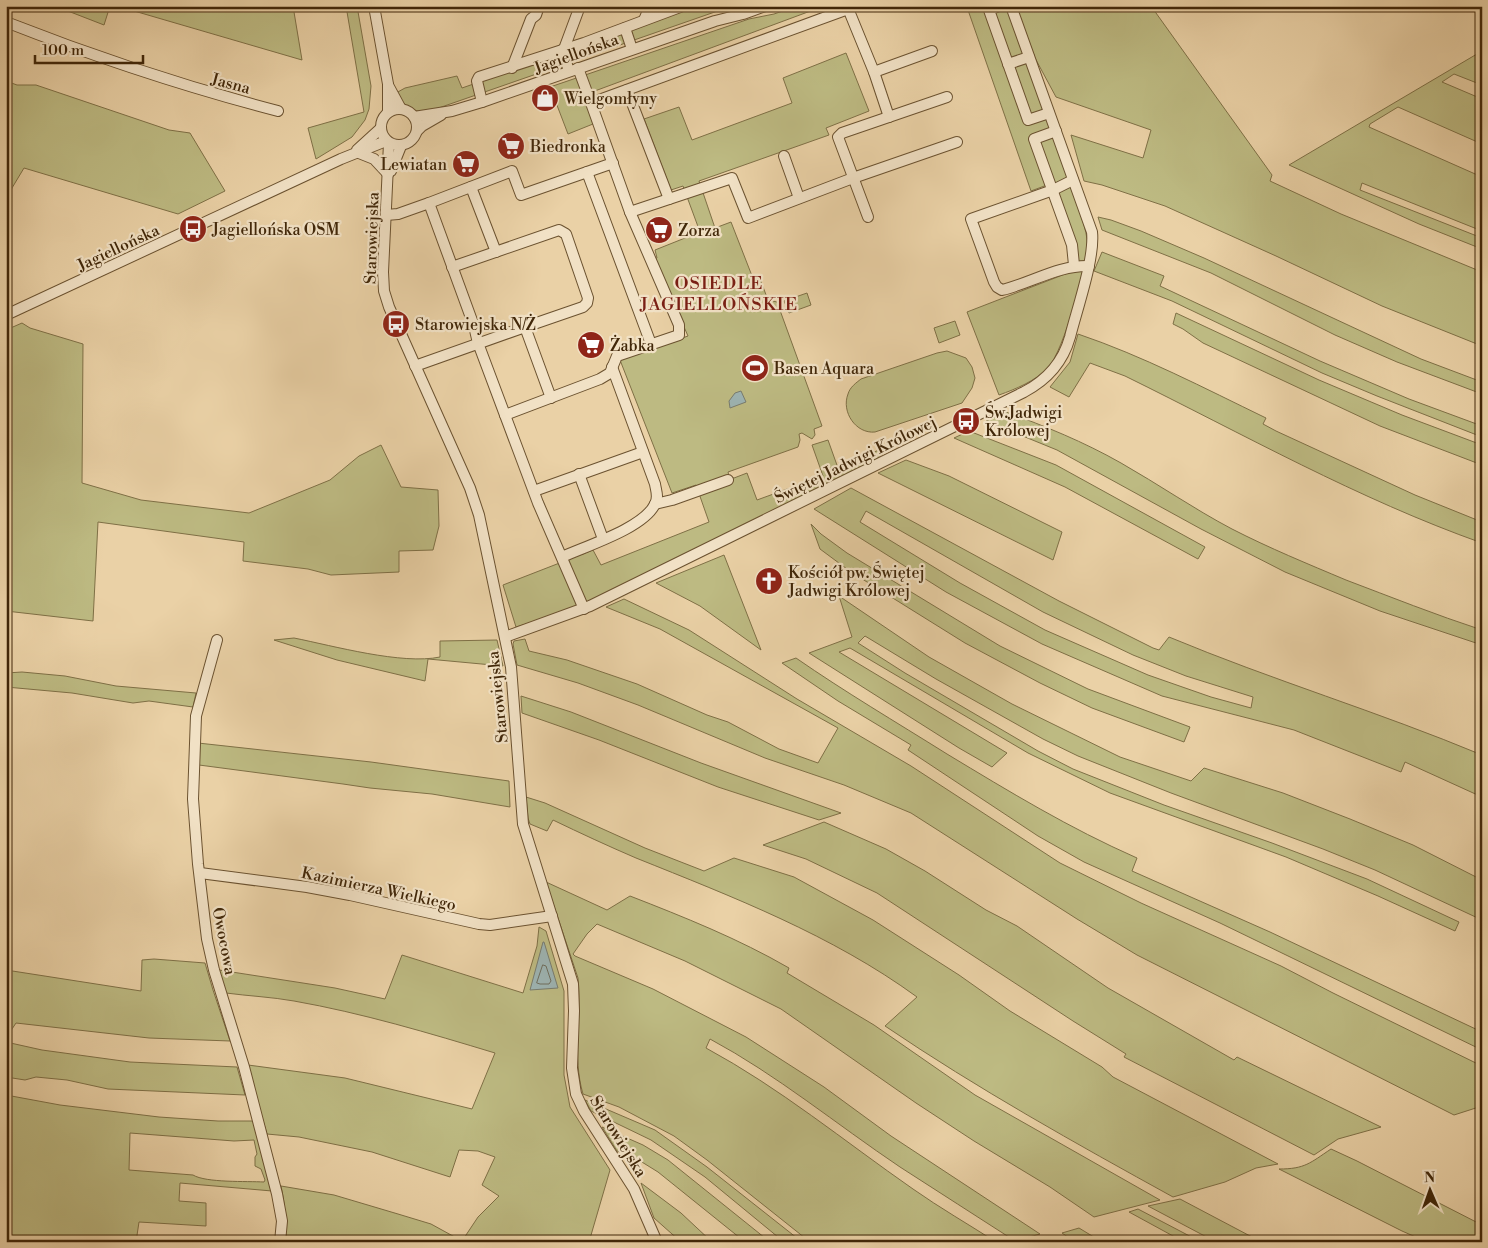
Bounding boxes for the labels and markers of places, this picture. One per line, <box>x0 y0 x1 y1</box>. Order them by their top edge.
shop icon: Wielgomłyny <box>530 83 560 113</box>
place label: Wielgomłyny <box>563 89 657 109</box>
supermarket icon: Biedronka <box>496 131 526 161</box>
place label: Biedronka <box>529 137 607 157</box>
supermarket icon: Lewiatan <box>451 149 481 179</box>
place label: Lewiatan <box>380 155 447 175</box>
bus stop icon: Jagiellońska OSM <box>178 214 208 244</box>
supermarket icon: Zorza <box>644 215 674 245</box>
place label: Jagiellońska OSM <box>211 220 340 240</box>
place label: Zorza <box>678 221 721 241</box>
bus stop icon: Starowiejska N/Ż <box>381 309 411 339</box>
place label: Starowiejska N/Ż <box>415 313 536 335</box>
supermarket icon: Żabka <box>576 330 606 360</box>
place label: Żabka <box>610 334 655 356</box>
sports icon: Basen Aquara <box>740 353 770 383</box>
place label: Basen Aquara <box>773 359 875 379</box>
place label: Św.Jadwigi Królowej <box>985 401 1062 441</box>
bus stop icon: Św.Jadwigi Królowej <box>951 406 981 436</box>
place label: Kościół pw. Świętej Jadwigi Królowej <box>787 561 925 601</box>
church icon: Kościół pw. Świętej Jadwigi Królowej <box>754 566 784 596</box>

